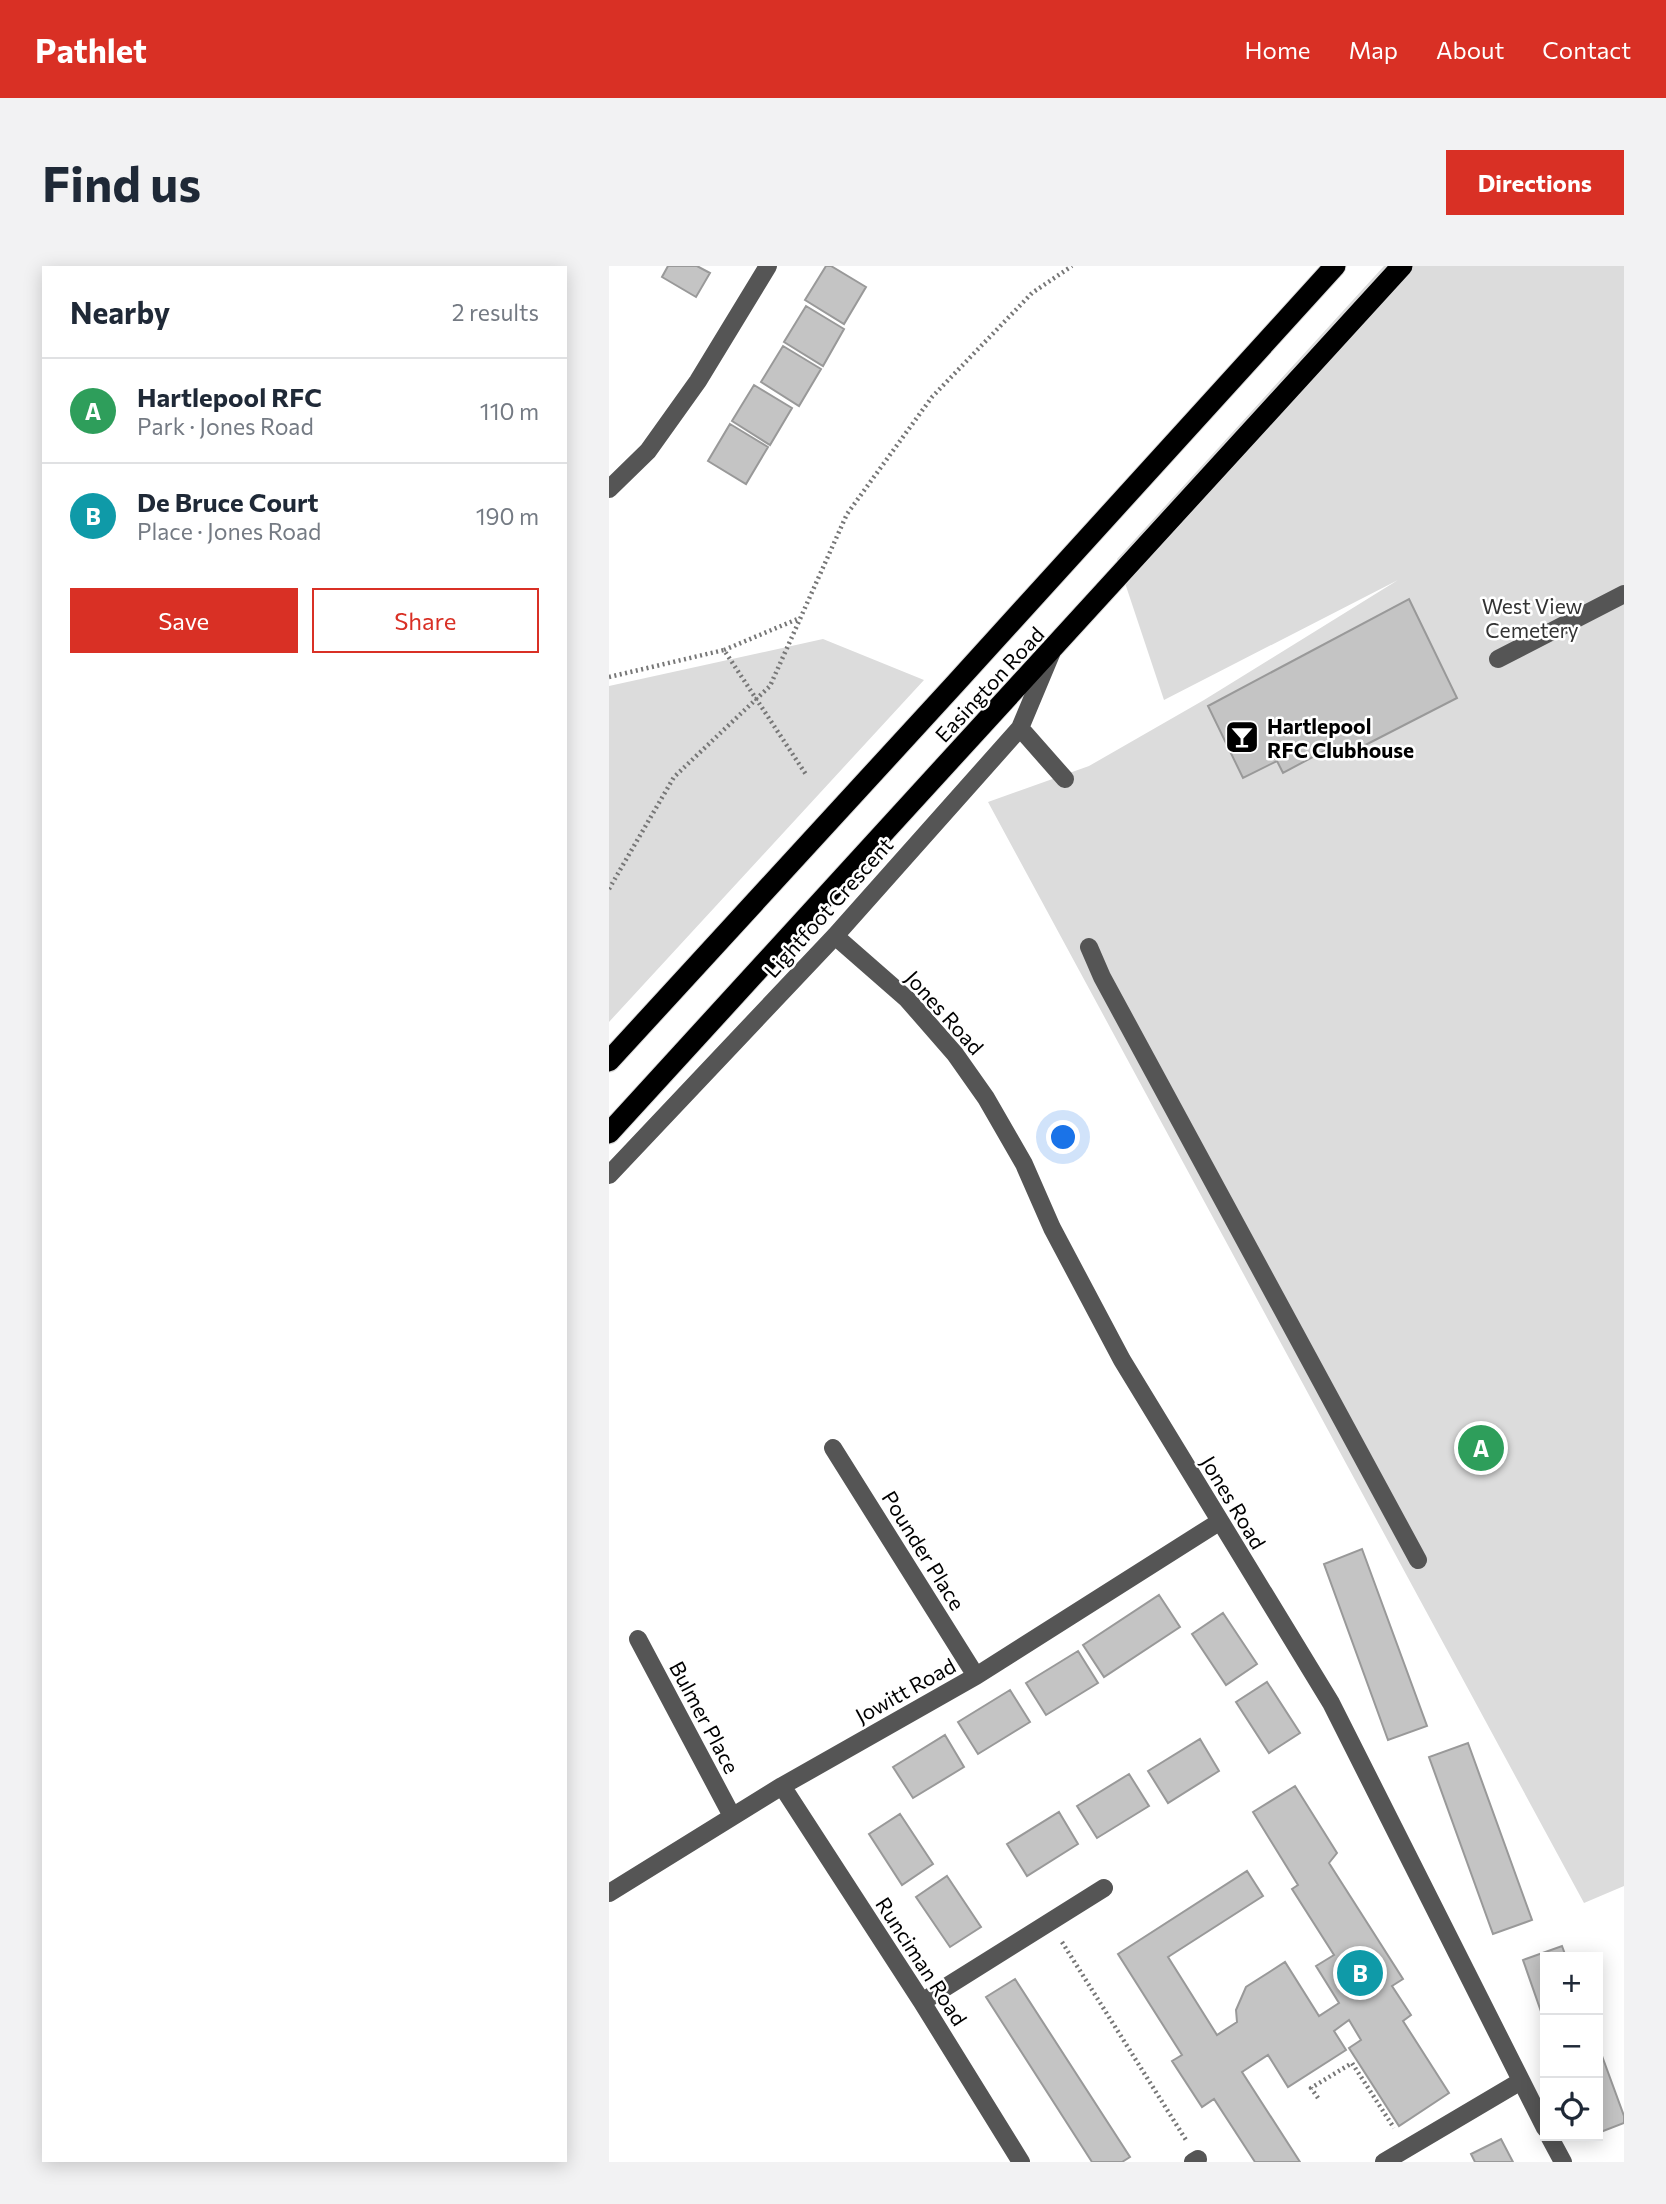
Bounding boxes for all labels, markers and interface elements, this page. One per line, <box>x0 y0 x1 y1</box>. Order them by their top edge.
text: Pathlet <box>35 29 147 70</box>
text: Home <box>1245 35 1311 64</box>
text: Map <box>1349 35 1398 64</box>
text: About <box>1436 35 1504 64</box>
text: Contact <box>1542 35 1631 64</box>
button: Directions <box>1446 150 1624 215</box>
text: Find us <box>42 152 201 212</box>
text: Nearby <box>70 293 170 330</box>
text: 2 results <box>452 298 539 326</box>
text: Hartlepool RFC <box>137 381 322 412</box>
text: A <box>85 397 101 425</box>
text: 110 m <box>480 397 539 425</box>
text: Park · Jones Road <box>137 412 314 440</box>
text: De Bruce Court <box>137 486 319 517</box>
text: B <box>85 502 101 530</box>
text: 190 m <box>476 502 539 530</box>
text: Place · Jones Road <box>137 517 321 545</box>
button: Save <box>70 588 298 653</box>
button: Share <box>312 588 539 653</box>
park label: West View Cemetery <box>1482 593 1582 642</box>
street label: Easington Road <box>929 621 1049 747</box>
place label: Hartlepool RFC Clubhouse <box>1267 713 1414 762</box>
bar icon: Hartlepool RFC Clubhouse <box>1223 718 1261 756</box>
street label: Lightfoot Crescent <box>759 832 897 982</box>
street label: Jones Road <box>901 965 989 1059</box>
your location <box>1046 1120 1080 1154</box>
pin: A <box>1458 1422 1504 1474</box>
street label: Jones Road <box>1196 1451 1272 1553</box>
street label: Pounder Place <box>877 1486 971 1614</box>
street label: Jowitt Road <box>850 1652 960 1728</box>
street label: Bulmer Place <box>665 1657 745 1777</box>
street label: Runciman Road <box>871 1892 973 2030</box>
pin: B <box>1337 1947 1383 1999</box>
map controls <box>1540 1952 1603 2141</box>
button: + <box>1540 1952 1603 2015</box>
button: − <box>1540 2015 1603 2078</box>
button: locate <box>1540 2078 1603 2141</box>

